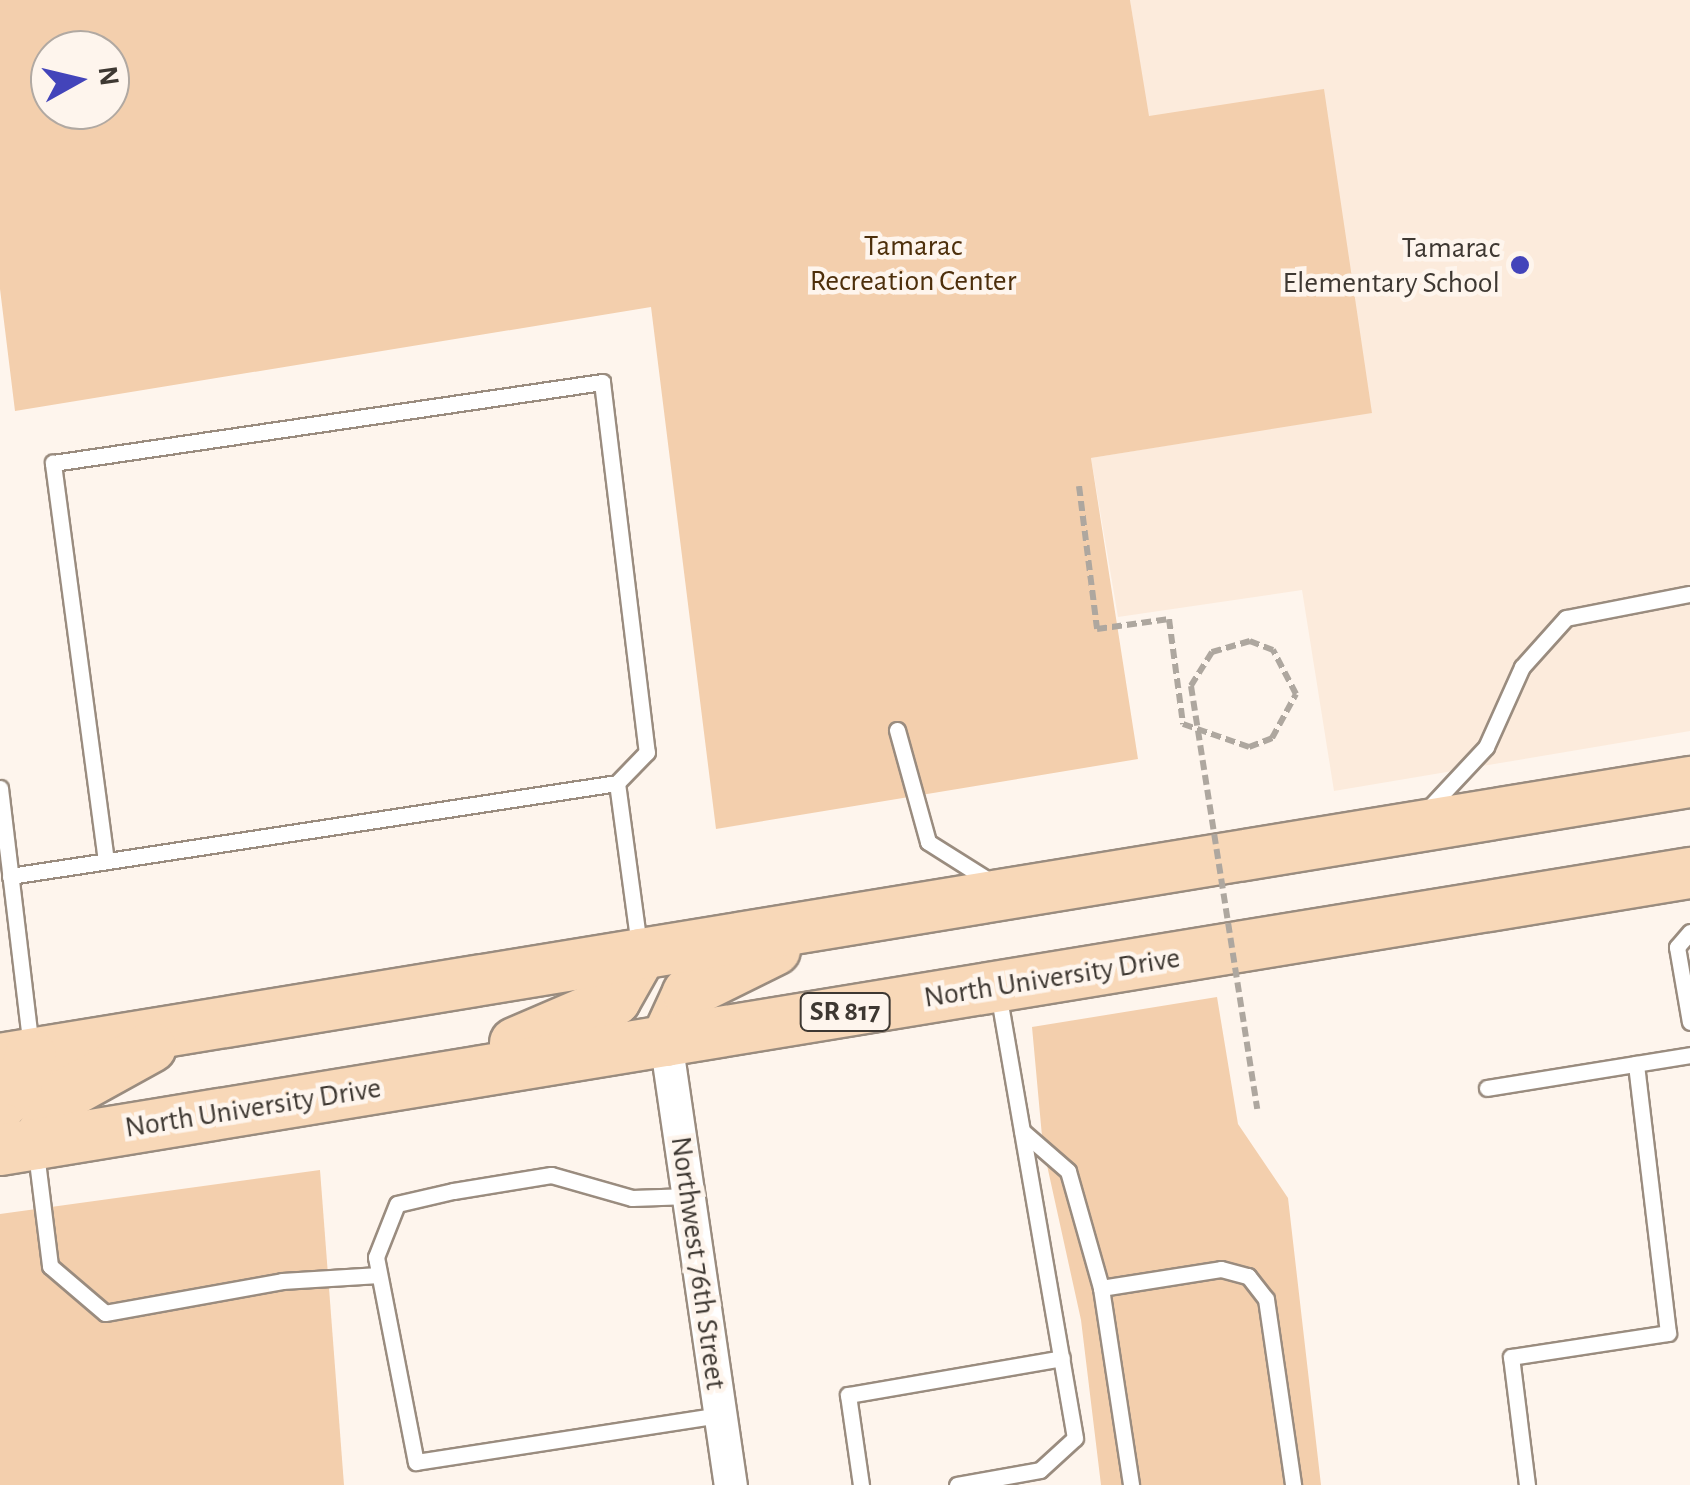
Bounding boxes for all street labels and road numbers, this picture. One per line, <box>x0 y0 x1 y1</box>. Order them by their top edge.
street label: North University Drive <box>921 940 1183 1016</box>
road number: SR 817 <box>798 989 892 1035</box>
street label: North University Drive <box>122 1070 384 1146</box>
street label: Northwest 76th Street <box>662 1134 734 1392</box>

